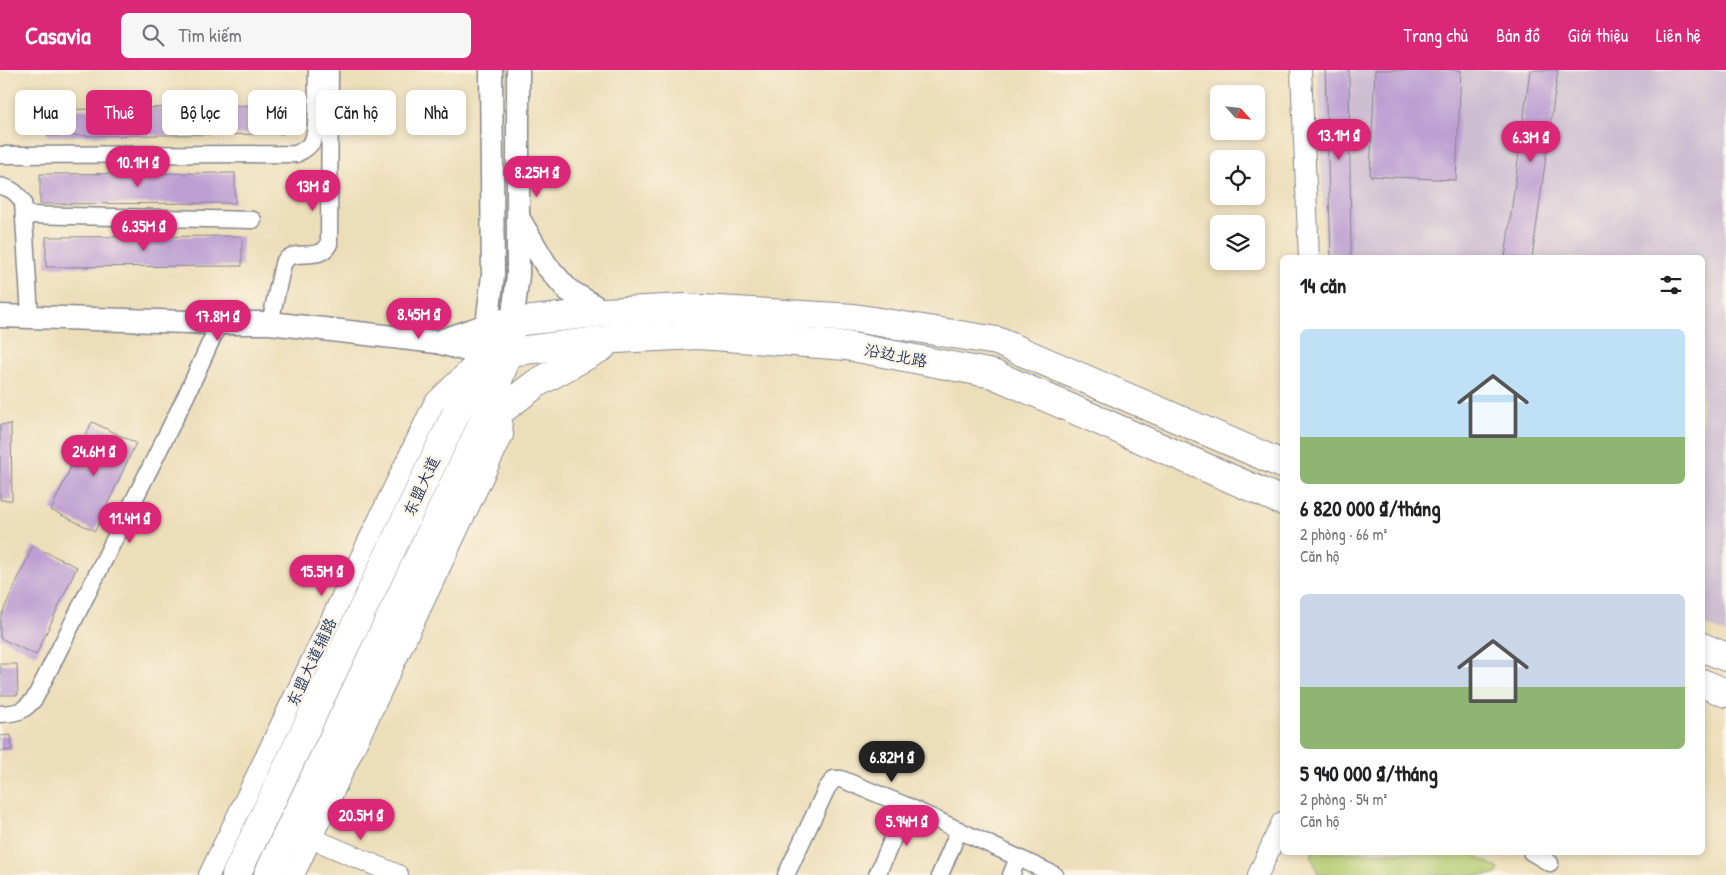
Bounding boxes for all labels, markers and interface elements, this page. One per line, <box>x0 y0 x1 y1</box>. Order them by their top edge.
search box <box>121 13 471 58</box>
text: Casavia <box>25 19 91 51</box>
icon: search <box>139 21 167 49</box>
text: Tìm kiếm <box>179 22 242 48</box>
text: Trang chủ <box>1404 23 1468 48</box>
text: Bản đồ <box>1496 23 1540 48</box>
text: Giới thiệu <box>1568 23 1628 48</box>
text: Liên hệ <box>1656 23 1701 48</box>
north arrow <box>1210 85 1265 140</box>
map controls <box>1210 85 1265 270</box>
chip: Mua <box>15 90 76 135</box>
chip: Thuê <box>86 90 152 135</box>
chip: Bộ lọc <box>162 90 238 135</box>
chip: Mới <box>248 90 306 135</box>
chip: Căn hộ <box>316 90 396 135</box>
chip: Nhà <box>406 90 466 135</box>
pin: 13.1M ₫ <box>1293 118 1385 161</box>
pin: 6.3M ₫ <box>1490 121 1572 163</box>
text: 13.1M ₫ <box>1318 124 1360 146</box>
text: 6.3M ₫ <box>1512 126 1550 148</box>
pin: 10.1M ₫ <box>92 146 184 188</box>
button: locate <box>1210 150 1265 205</box>
text: 10.1M ₫ <box>117 151 159 173</box>
pin: 8.25M ₫ <box>491 156 583 198</box>
text: 8.25M ₫ <box>515 161 559 183</box>
pin: 13M ₫ <box>278 170 348 212</box>
text: 13M ₫ <box>296 175 330 197</box>
pin: 6.35M ₫ <box>98 210 190 252</box>
text: 6.35M ₫ <box>122 215 166 237</box>
button: layers <box>1210 215 1265 270</box>
text: 14 căn <box>1300 271 1346 300</box>
icon: filters <box>1657 271 1685 299</box>
pin: 8.45M ₫ <box>373 298 465 340</box>
pin: 17.8M ₫ <box>172 300 264 342</box>
text: 8.45M ₫ <box>397 303 441 325</box>
text: 17.8M ₫ <box>196 305 240 327</box>
street label: 沿边北路 <box>862 338 930 372</box>
icon: home <box>1448 361 1538 451</box>
pin: 24.6M ₫ <box>48 434 140 477</box>
text: 24.6M ₫ <box>72 440 116 462</box>
street label: 东盟大道 <box>398 452 444 520</box>
text: 6 820 000 ₫/tháng <box>1300 494 1441 523</box>
pin: 11.4M ₫ <box>84 502 176 544</box>
text: 11.4M ₫ <box>109 507 151 529</box>
text: 2 phòng · 66 m² <box>1300 523 1387 545</box>
text: Căn hộ <box>1300 545 1339 567</box>
pin: 15.5M ₫ <box>276 554 368 597</box>
text: 15.5M ₫ <box>300 560 344 582</box>
street label: 东盟大道辅路 <box>281 614 341 710</box>
icon: home <box>1448 626 1538 716</box>
pin: 6.82M ₫ <box>846 740 938 783</box>
text: 6.82M ₫ <box>870 746 914 768</box>
text: 5 940 000 ₫/tháng <box>1300 759 1438 788</box>
text: 2 phòng · 54 m² <box>1300 788 1387 810</box>
pin: 20.5M ₫ <box>315 798 407 841</box>
text: 20.5M ₫ <box>338 804 384 826</box>
pin: 5.94M ₫ <box>861 804 953 847</box>
text: 5.94M ₫ <box>886 810 928 832</box>
text: Căn hộ <box>1300 810 1339 832</box>

